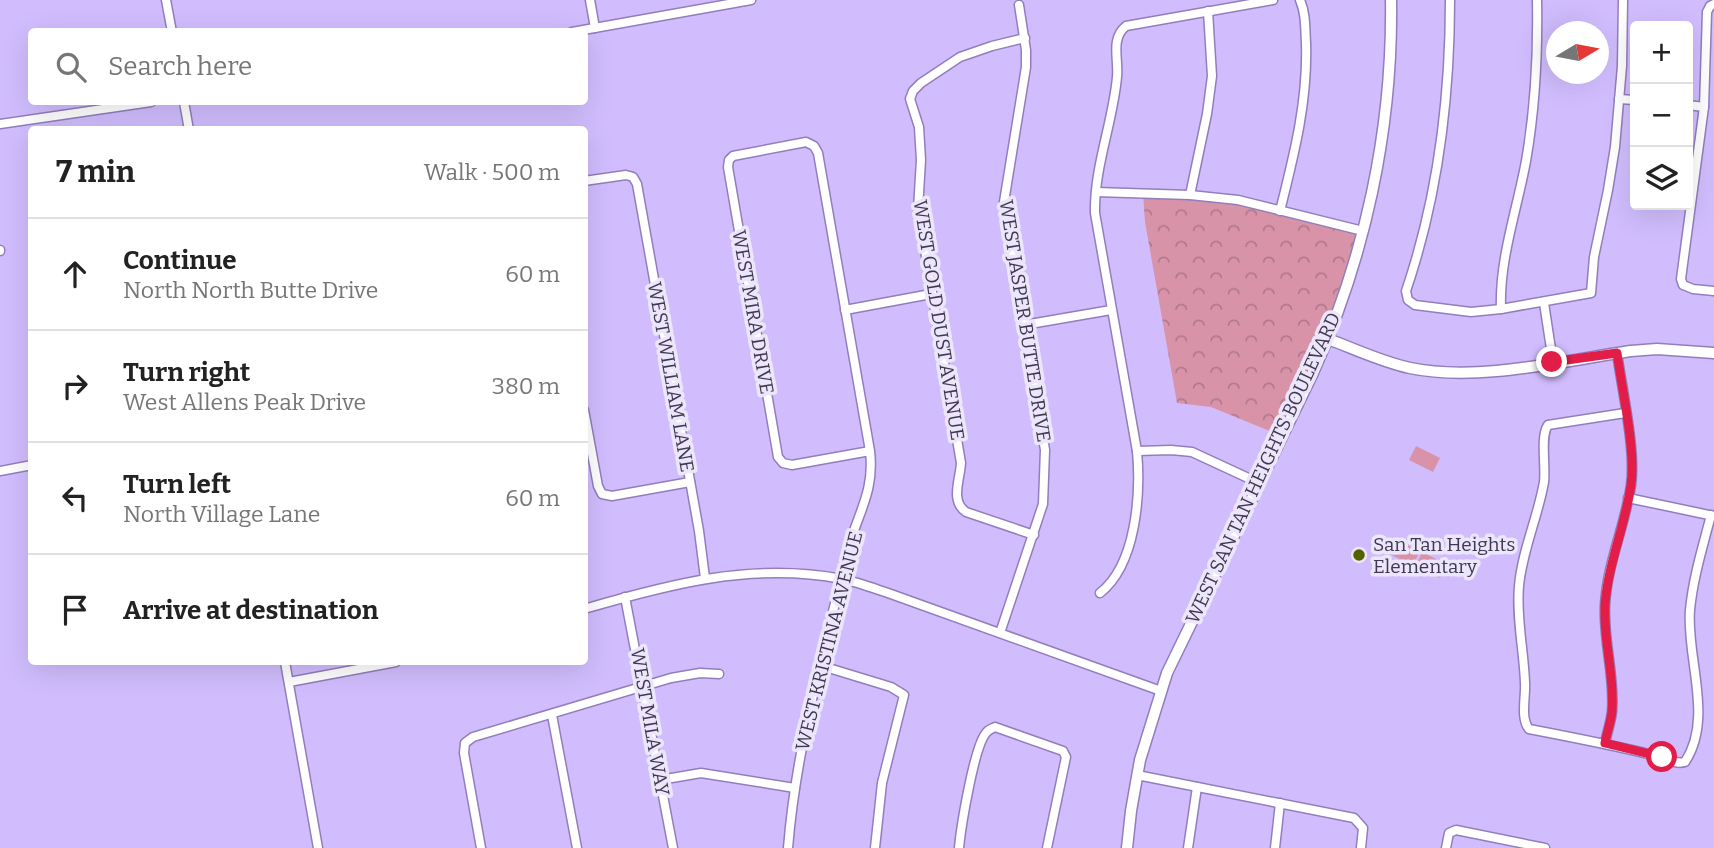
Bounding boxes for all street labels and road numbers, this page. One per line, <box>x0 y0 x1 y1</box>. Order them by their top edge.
street label: WEST GOLD DUST AVENUE <box>909 198 969 442</box>
street label: WEST JASPER BUTTE DRIVE <box>994 198 1056 444</box>
street label: WEST MIRA DRIVE <box>727 228 779 396</box>
street label: WEST WILLIAM LANE <box>643 280 699 474</box>
street label: WEST SAN TAN HEIGHTS BOULEVARD <box>1181 309 1345 627</box>
street label: WEST KRISTINA AVENUE <box>791 529 867 753</box>
street label: WEST MILA WAY <box>626 646 674 798</box>

